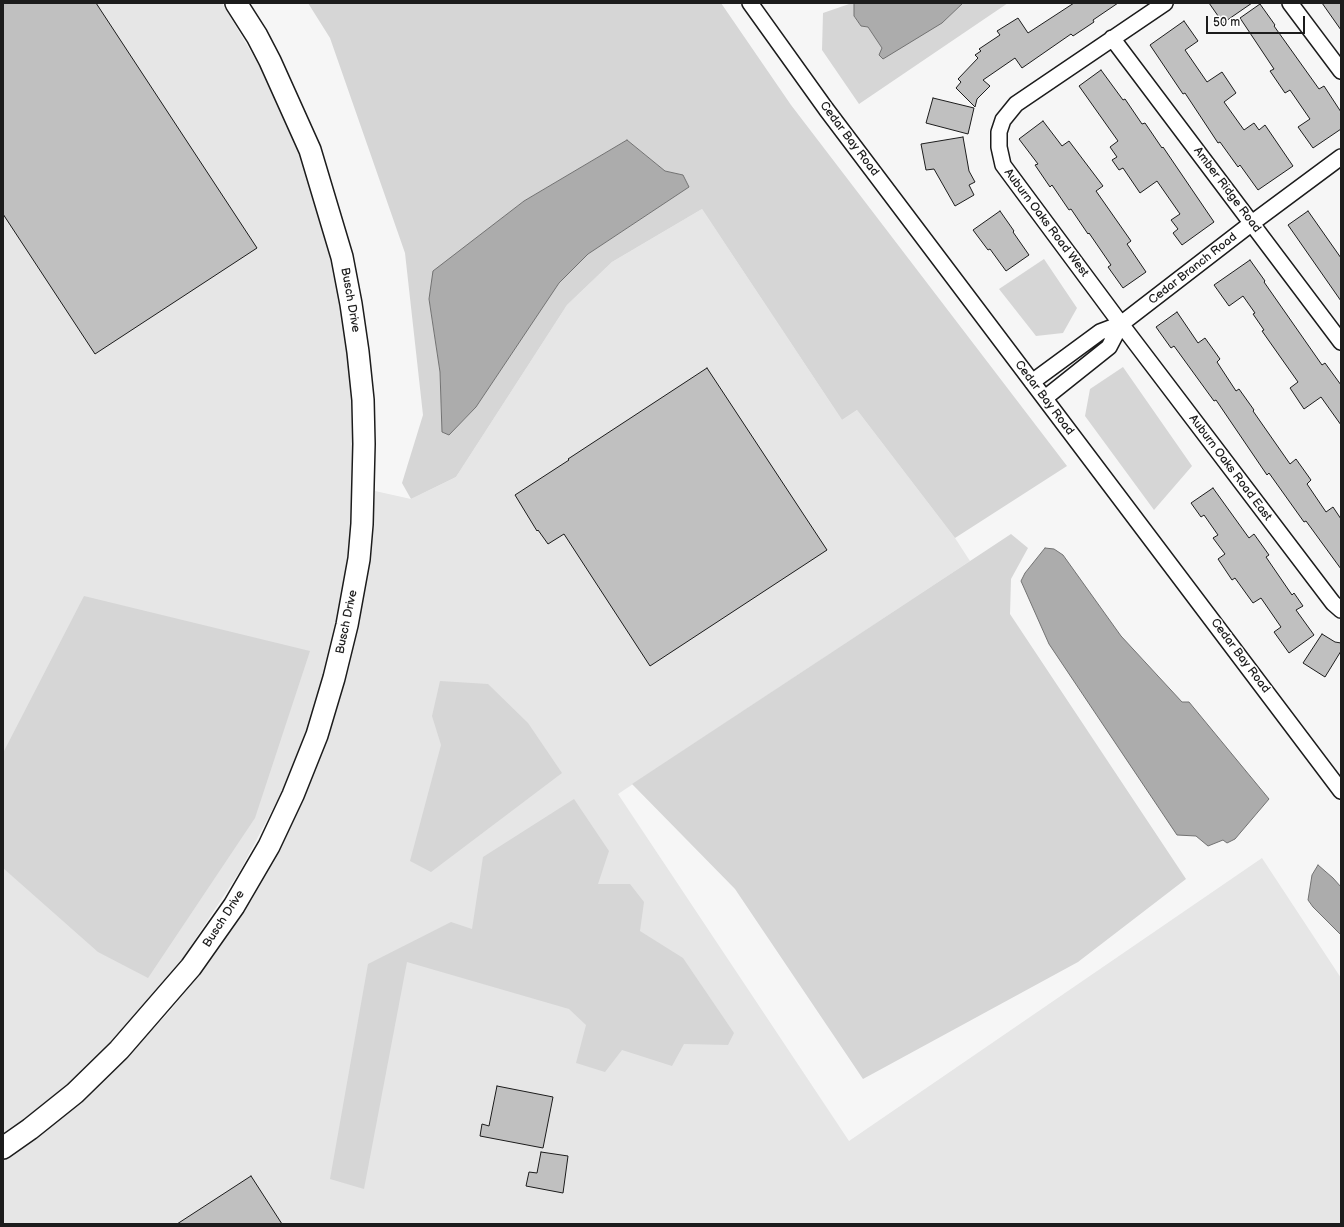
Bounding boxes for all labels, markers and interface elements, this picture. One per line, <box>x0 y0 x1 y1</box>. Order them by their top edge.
scale bar <box>1208 8 1307 34</box>
text: 50 m <box>1213 15 1240 30</box>
street label: Cedar Bay Road <box>816 99 882 179</box>
street label: Amber Ridge Road <box>1190 144 1264 236</box>
street label: Auburn Oaks Road West <box>1001 166 1091 280</box>
street label: Cedar Branch Road <box>1146 230 1240 308</box>
street label: Busch Drive <box>337 267 363 333</box>
street label: Cedar Bay Road <box>1011 358 1077 438</box>
street label: Auburn Oaks Road East <box>1185 412 1275 524</box>
street label: Busch Drive <box>333 589 361 655</box>
street label: Cedar Bay Road <box>1207 616 1273 696</box>
street label: Busch Drive <box>200 888 248 950</box>

